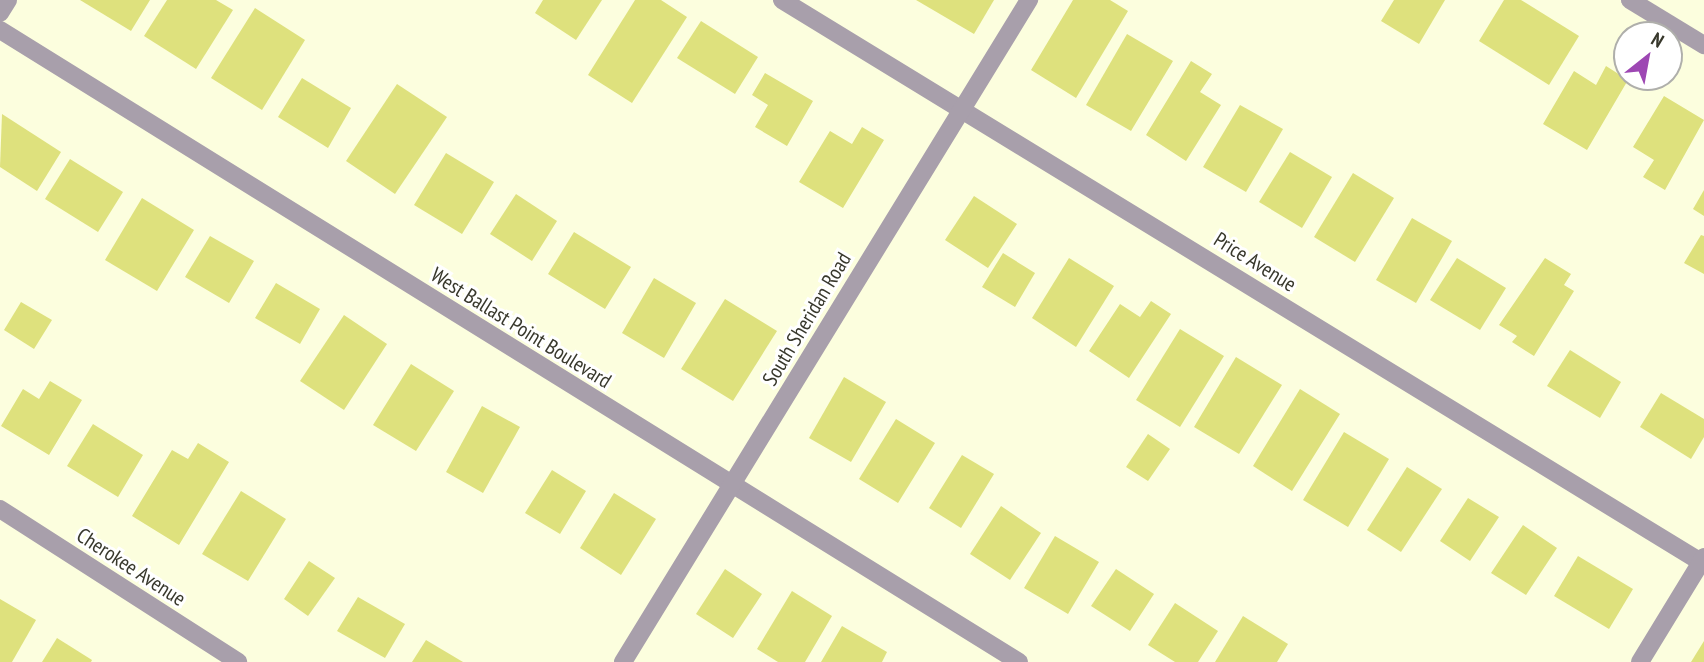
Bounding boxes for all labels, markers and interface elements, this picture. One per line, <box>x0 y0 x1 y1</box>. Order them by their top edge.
north arrow <box>1613 21 1683 91</box>
text: N <box>1647 27 1668 53</box>
street label: Price Avenue <box>1209 227 1301 297</box>
street label: South Sheridan Road <box>757 248 857 390</box>
street label: West Ballast Point Boulevard <box>426 262 616 394</box>
street label: Cherokee Avenue <box>72 522 190 612</box>

